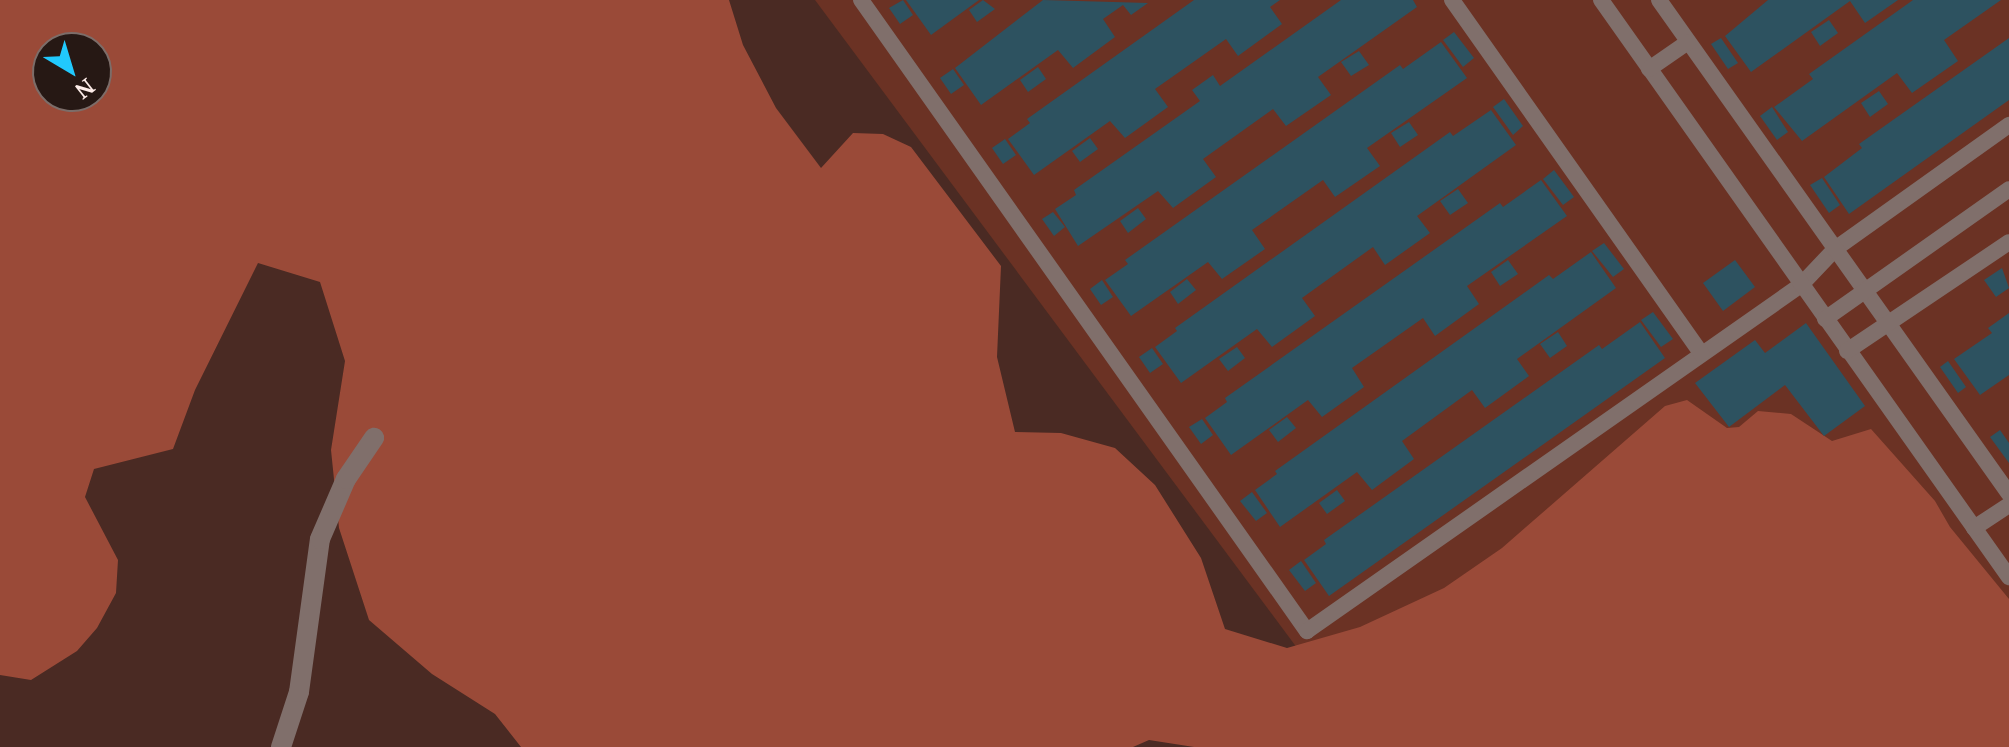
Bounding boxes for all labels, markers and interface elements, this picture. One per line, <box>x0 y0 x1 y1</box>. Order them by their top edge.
north arrow <box>32 32 112 112</box>
text: N <box>69 72 102 106</box>

